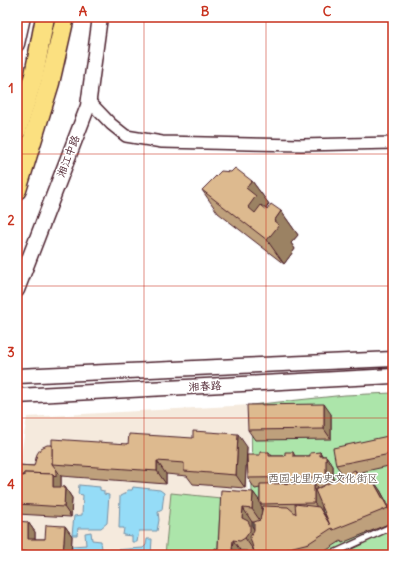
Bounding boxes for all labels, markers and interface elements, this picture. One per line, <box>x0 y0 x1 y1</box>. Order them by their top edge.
text: A <box>79 3 88 20</box>
text: B <box>201 3 210 20</box>
text: C <box>323 3 332 20</box>
text: 1 <box>8 80 14 97</box>
street label: 湘江中路 <box>54 133 82 179</box>
text: 2 <box>7 212 15 229</box>
text: 3 <box>7 344 15 361</box>
street label: 湘春路 <box>188 378 222 394</box>
park label: 西园北里历史文化街区 <box>268 471 378 485</box>
text: 4 <box>7 476 15 493</box>

